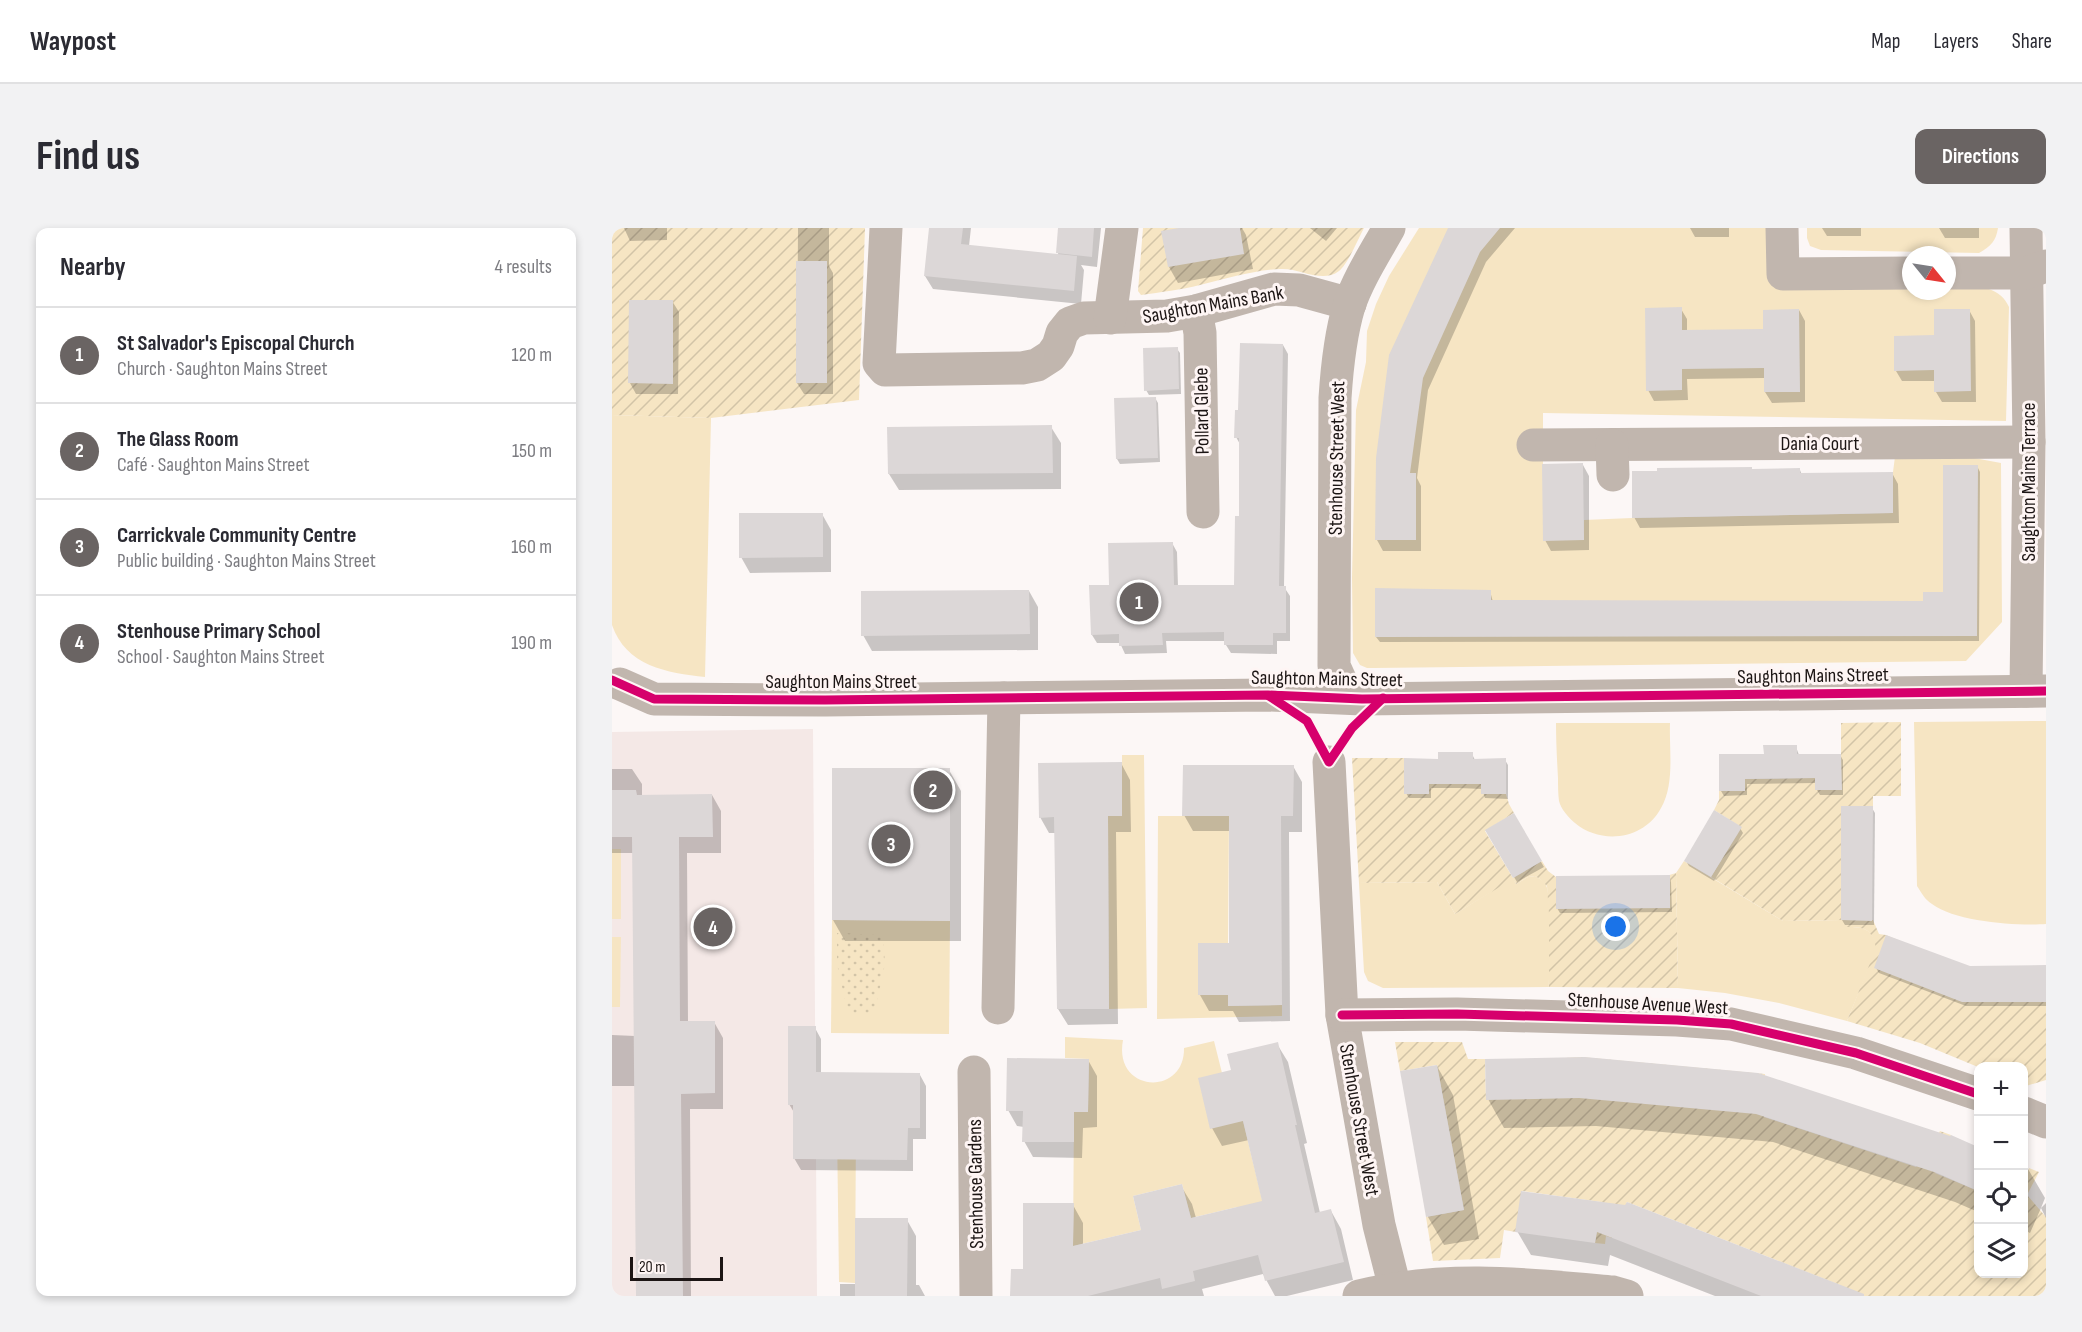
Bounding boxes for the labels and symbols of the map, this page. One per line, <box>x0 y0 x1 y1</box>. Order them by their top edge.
north arrow <box>1902 246 1956 300</box>
street label: Saughton Mains Bank <box>1141 281 1286 329</box>
street label: Pollard Glebe <box>1189 367 1215 455</box>
street label: Stenhouse Street West <box>1324 381 1350 535</box>
street label: Saughton Mains Terrace <box>2017 402 2041 562</box>
street label: Dania Court <box>1781 432 1859 456</box>
pin: 1 <box>1120 580 1158 625</box>
street label: Saughton Mains Street <box>1737 663 1889 689</box>
street label: Saughton Mains Street <box>1251 666 1403 692</box>
street label: Saughton Mains Street <box>765 670 917 694</box>
pin: 2 <box>914 768 952 812</box>
pin: 3 <box>872 822 910 866</box>
pin: 4 <box>694 904 732 950</box>
your location <box>1601 912 1630 941</box>
street label: Stenhouse Avenue West <box>1567 988 1729 1020</box>
street label: Stenhouse Street West <box>1334 1042 1384 1198</box>
street label: Stenhouse Gardens <box>963 1119 989 1249</box>
scale bar <box>630 1254 723 1282</box>

